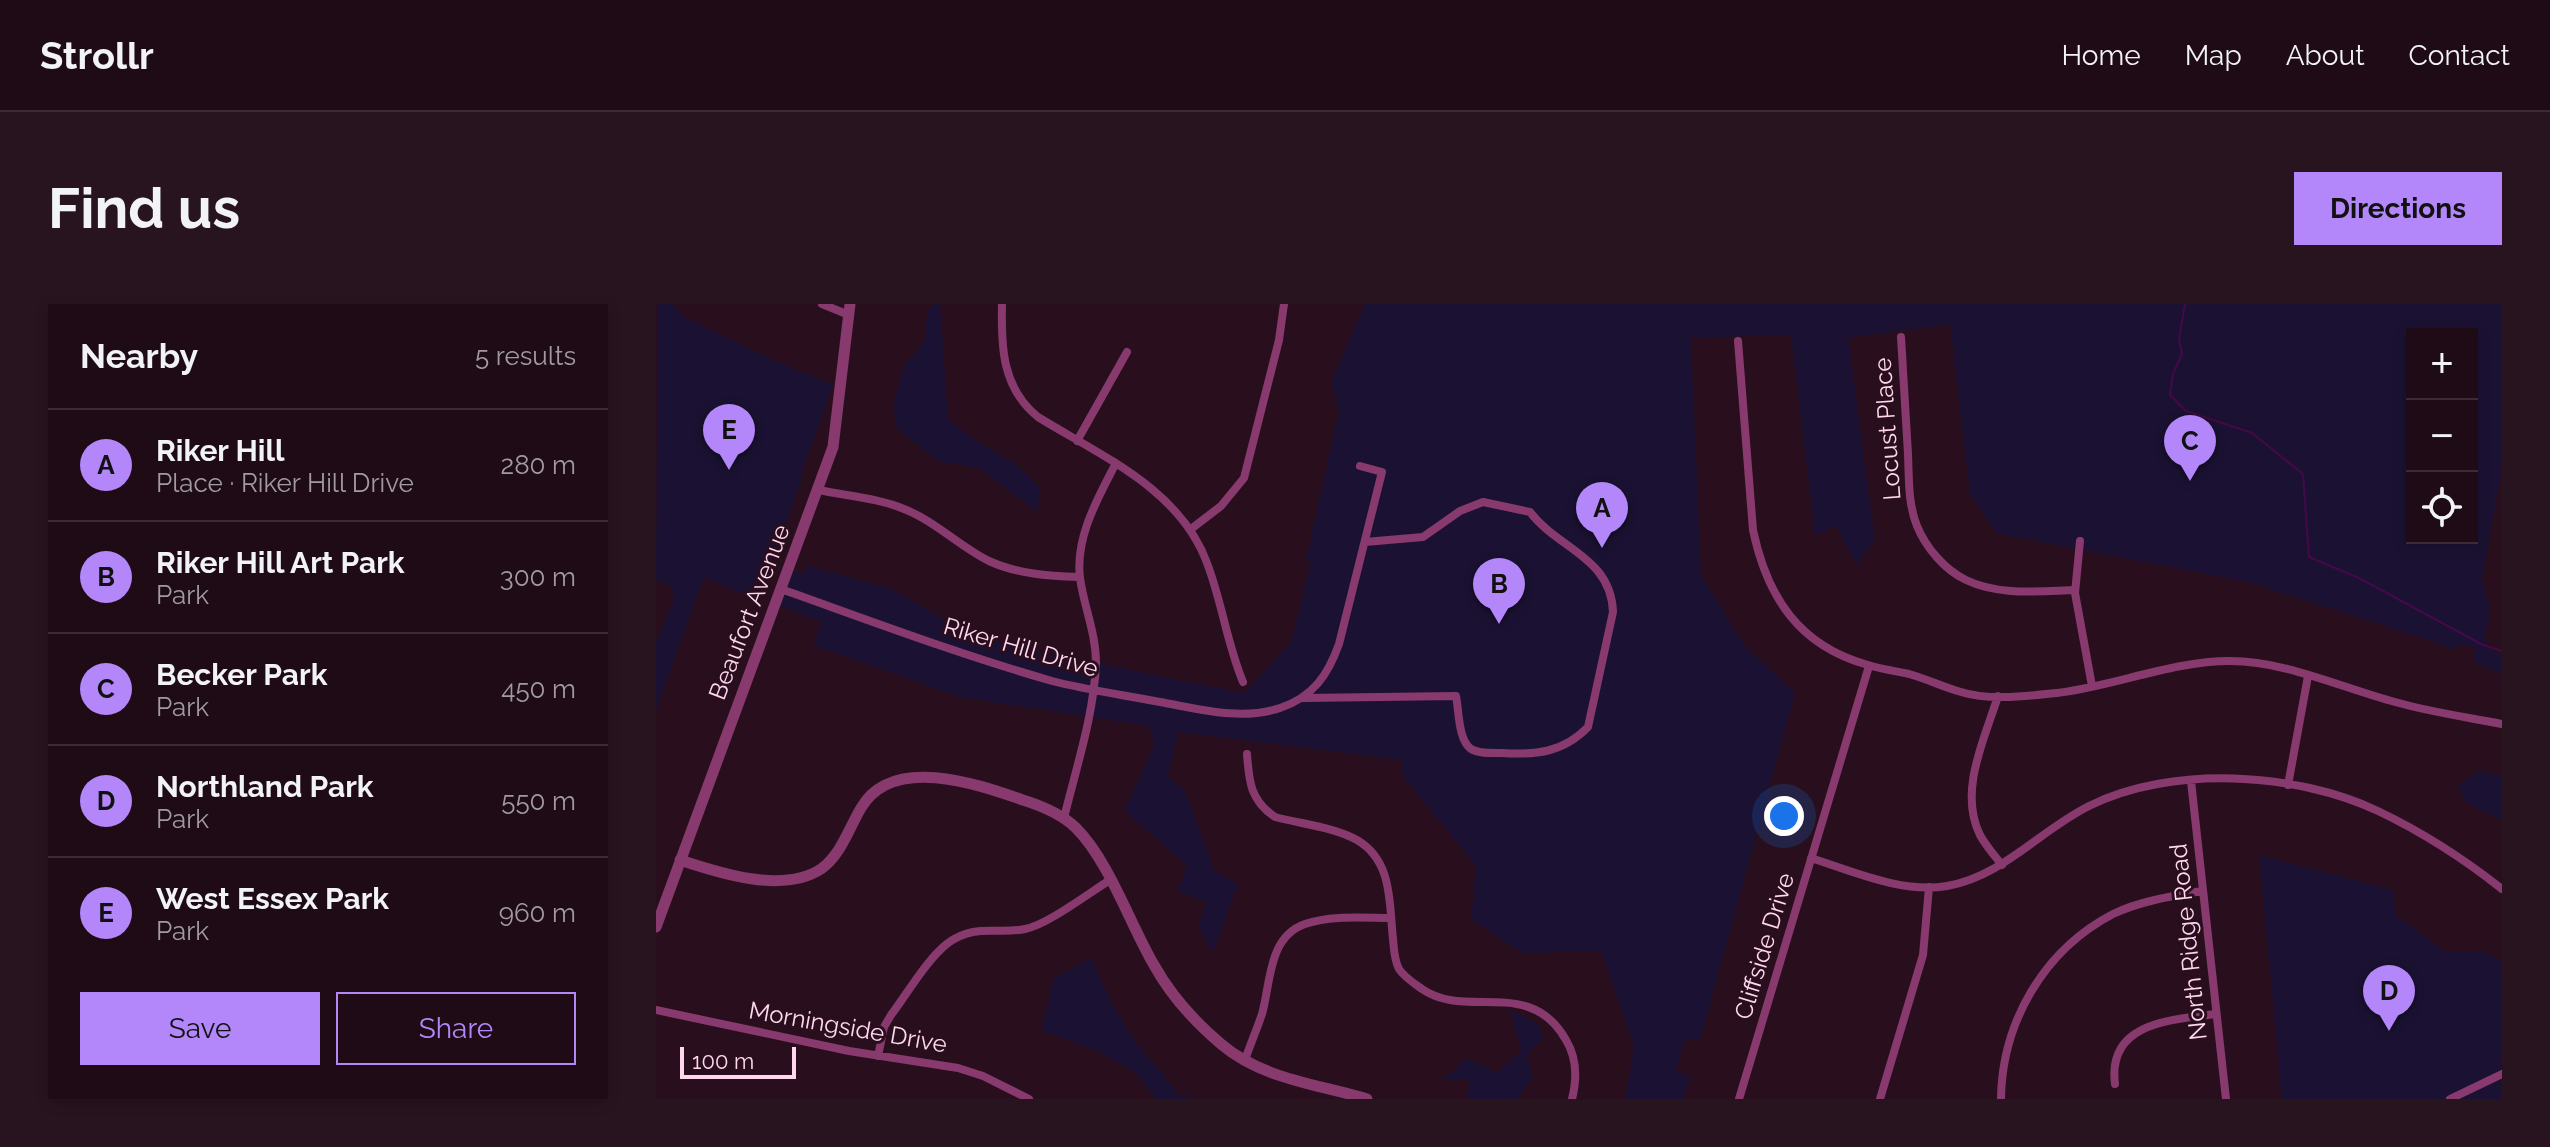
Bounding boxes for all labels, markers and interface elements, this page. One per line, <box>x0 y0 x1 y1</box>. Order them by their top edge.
text: Strollr <box>40 33 154 78</box>
text: Home <box>2061 39 2141 72</box>
text: Map <box>2185 39 2242 72</box>
text: About <box>2286 39 2365 72</box>
text: Contact <box>2409 39 2510 72</box>
button: Directions <box>2294 172 2502 245</box>
text: Find us <box>48 175 240 241</box>
map controls <box>2406 328 2478 544</box>
button: + <box>2406 328 2478 400</box>
text: Nearby <box>80 336 198 376</box>
text: 5 results <box>475 341 576 371</box>
street label: Locust Place <box>1868 357 1906 501</box>
button: − <box>2406 400 2478 472</box>
pin: E <box>703 404 755 470</box>
pin: C <box>2164 415 2216 481</box>
text: Riker Hill <box>156 433 285 468</box>
text: A <box>97 450 115 480</box>
text: 280 m <box>501 450 576 480</box>
text: Place · Riker Hill Drive <box>156 468 414 498</box>
button: locate <box>2406 472 2478 544</box>
pin: A <box>1576 482 1628 548</box>
street label: Beaufort Avenue <box>702 520 796 704</box>
text: Riker Hill Art Park <box>156 545 405 580</box>
pin: B <box>1473 558 1525 624</box>
text: B <box>97 562 115 592</box>
text: 300 m <box>500 562 576 592</box>
text: Park <box>156 580 209 610</box>
street label: Riker Hill Drive <box>940 611 1102 683</box>
text: Becker Park <box>156 657 327 692</box>
text: C <box>97 674 115 704</box>
text: 450 m <box>501 674 576 704</box>
text: Park <box>156 692 209 722</box>
text: Northland Park <box>156 769 374 804</box>
text: D <box>97 786 115 816</box>
text: 550 m <box>501 786 576 816</box>
your location <box>1764 796 1804 836</box>
text: Park <box>156 804 209 834</box>
street label: North Ridge Road <box>2163 842 2213 1042</box>
street label: Cliffside Drive <box>1728 869 1800 1023</box>
text: West Essex Park <box>156 881 389 916</box>
text: E <box>98 898 114 928</box>
text: 960 m <box>499 898 576 928</box>
text: Park <box>156 916 209 946</box>
pin: D <box>2363 965 2415 1031</box>
button: Save <box>80 992 320 1065</box>
button: Share <box>336 992 576 1065</box>
street label: Morningside Drive <box>747 995 949 1059</box>
scale bar <box>680 1043 796 1079</box>
text: 100 m <box>692 1048 754 1074</box>

